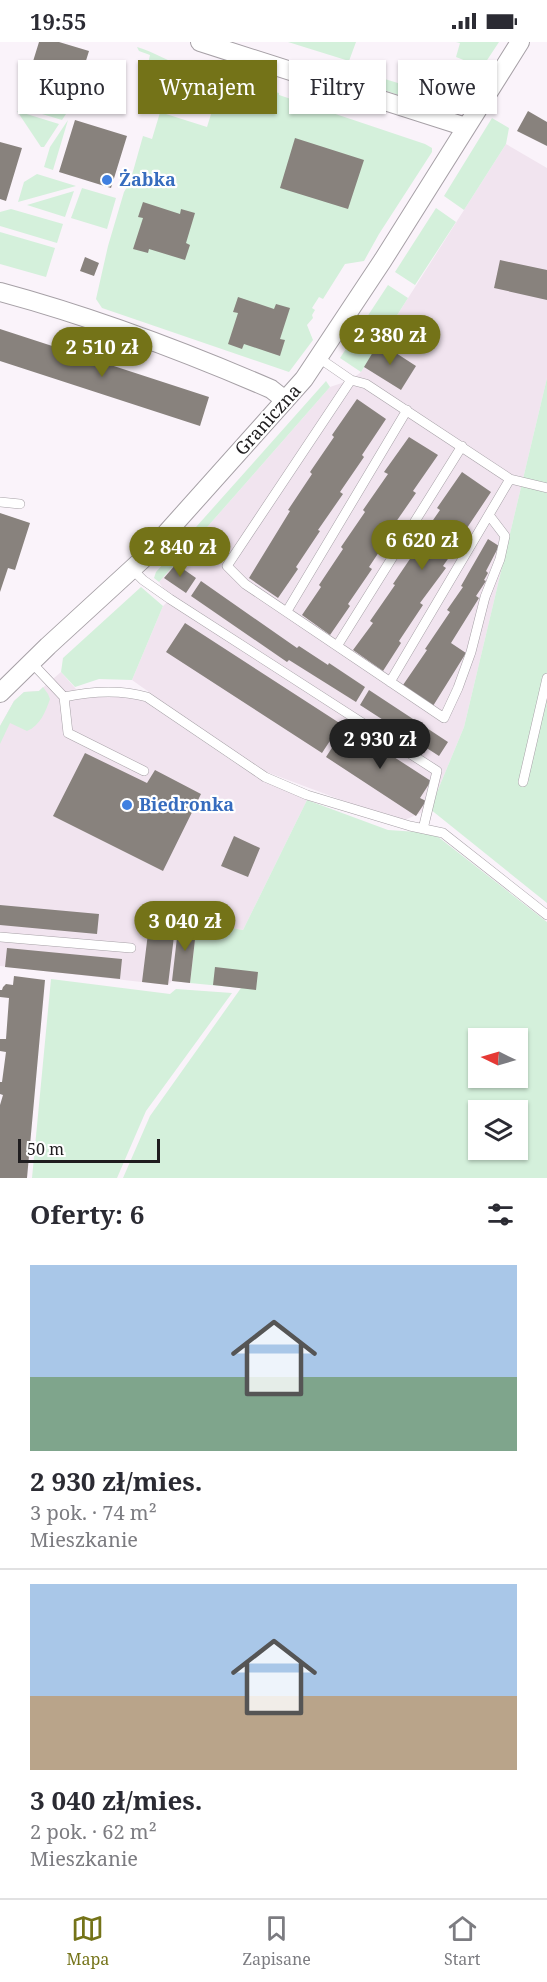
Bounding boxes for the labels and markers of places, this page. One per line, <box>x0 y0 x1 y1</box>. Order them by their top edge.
place label: Żabka <box>119 167 176 191</box>
marker: Żabka <box>100 173 114 187</box>
pin: 2 380 zł <box>328 315 452 366</box>
pin: 2 510 zł <box>40 327 164 378</box>
pin: 6 620 zł <box>360 520 484 571</box>
pin: 2 840 zł <box>118 527 242 578</box>
pin: 2 930 zł <box>318 719 442 770</box>
place label: Biedronka <box>139 792 234 816</box>
marker: Biedronka <box>120 798 134 812</box>
pin: 3 040 zł <box>123 901 247 952</box>

